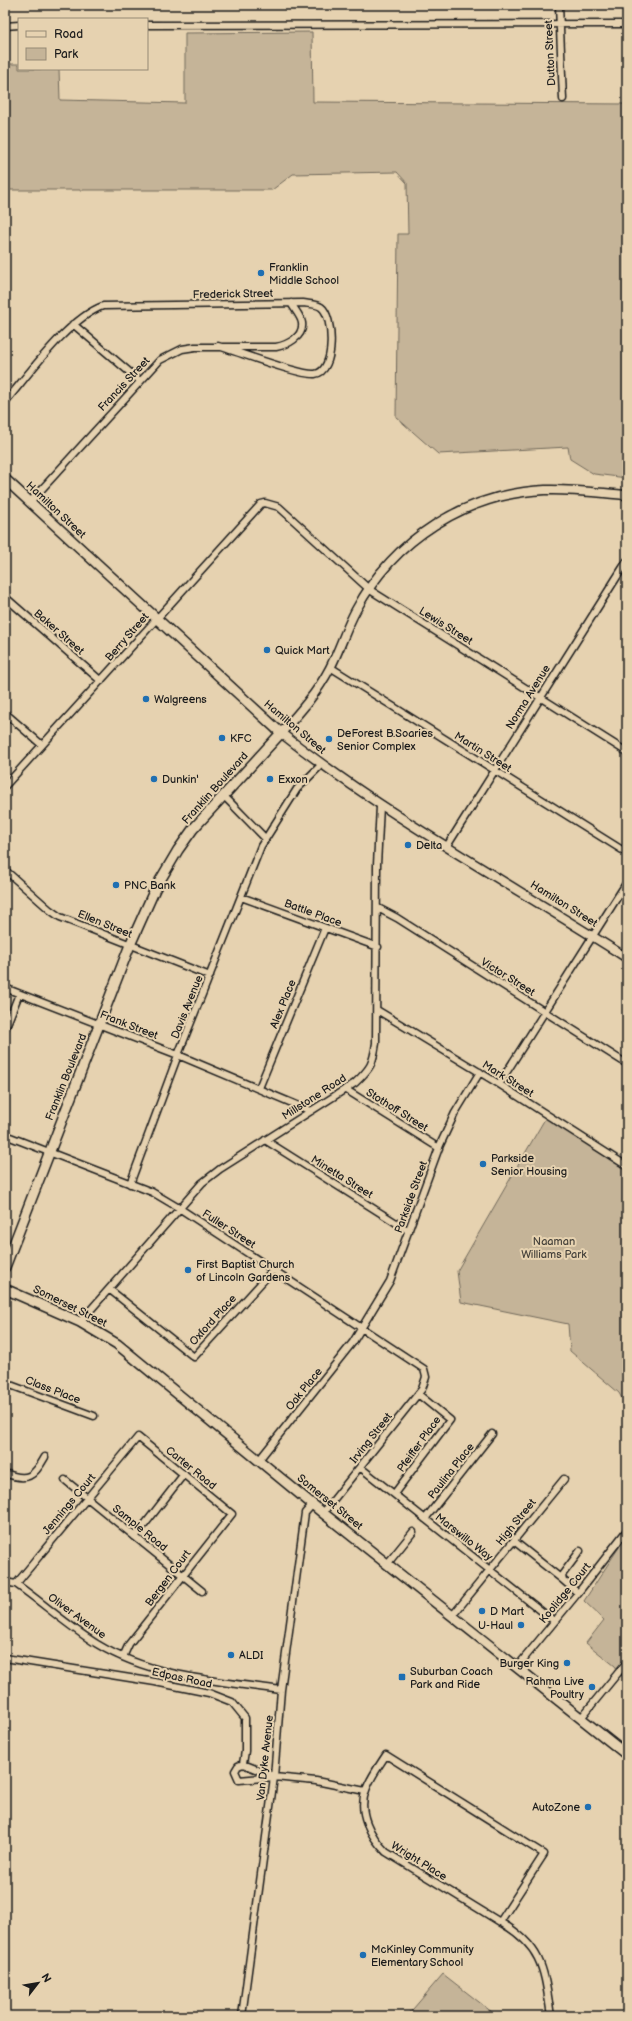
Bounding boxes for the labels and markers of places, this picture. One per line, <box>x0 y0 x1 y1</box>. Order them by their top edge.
place label: Franklin Middle School <box>269 261 339 287</box>
marker: Franklin Middle School <box>256 268 266 278</box>
place label: Quick Mart <box>275 644 330 657</box>
marker: Quick Mart <box>262 645 272 655</box>
place label: Walgreens <box>154 693 207 706</box>
marker: Walgreens <box>141 694 151 704</box>
place label: DeForest B.Soaries Senior Complex <box>337 727 433 753</box>
place label: KFC <box>230 732 252 745</box>
marker: KFC <box>217 733 227 743</box>
marker: DeForest B.Soaries Senior Complex <box>324 734 334 744</box>
place label: Dunkin' <box>162 773 199 786</box>
place label: Exxon <box>278 773 308 786</box>
marker: Dunkin' <box>149 774 159 784</box>
marker: Exxon <box>265 774 275 784</box>
place label: Delta <box>416 839 442 852</box>
marker: Delta <box>403 840 413 850</box>
place label: PNC Bank <box>124 879 176 892</box>
marker: PNC Bank <box>111 880 121 890</box>
place label: Parkside Senior Housing <box>491 1152 567 1178</box>
marker: Parkside Senior Housing <box>478 1159 488 1169</box>
place label: First Baptist Church of Lincoln Gardens <box>196 1258 294 1284</box>
marker: First Baptist Church of Lincoln Gardens <box>183 1265 193 1275</box>
place label: D Mart <box>490 1605 525 1618</box>
marker: D Mart <box>477 1606 487 1616</box>
place label: U-Haul <box>478 1619 513 1632</box>
marker: U-Haul <box>516 1620 526 1630</box>
place label: ALDI <box>239 1649 264 1662</box>
marker: ALDI <box>226 1650 236 1660</box>
place label: Burger King <box>500 1657 559 1670</box>
marker: Burger King <box>562 1658 572 1668</box>
place label: Suburban Coach Park and Ride <box>410 1665 493 1691</box>
marker: Suburban Coach Park and Ride <box>397 1672 407 1682</box>
place label: Rahma Live Poultry <box>525 1675 584 1701</box>
marker: Rahma Live Poultry <box>587 1682 597 1692</box>
place label: AutoZone <box>532 1801 580 1814</box>
marker: AutoZone <box>583 1802 593 1812</box>
place label: McKinley Community Elementary School <box>371 1943 474 1969</box>
marker: McKinley Community Elementary School <box>358 1950 368 1960</box>

